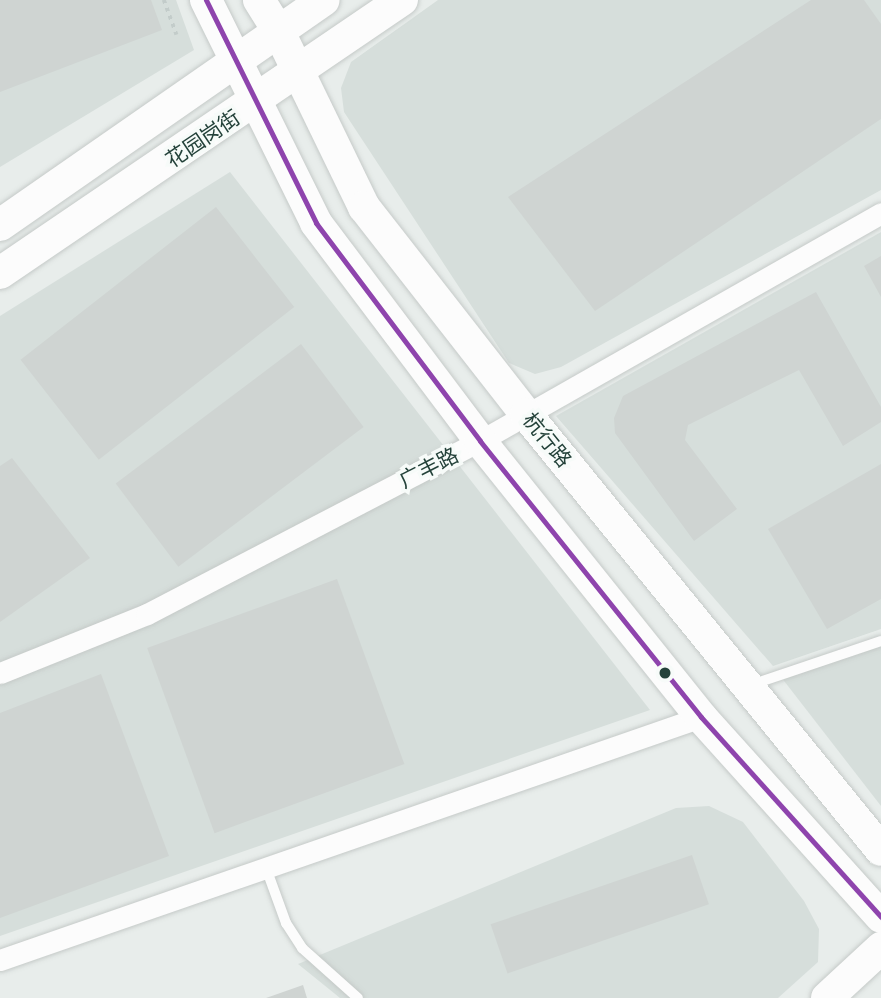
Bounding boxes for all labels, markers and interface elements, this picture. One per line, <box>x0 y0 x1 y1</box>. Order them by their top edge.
street label: 花园岗街 <box>161 105 245 173</box>
street label: 杭行路 <box>517 408 577 472</box>
street label: 广丰路 <box>395 442 463 494</box>
unlabelled marker <box>658 666 672 680</box>

